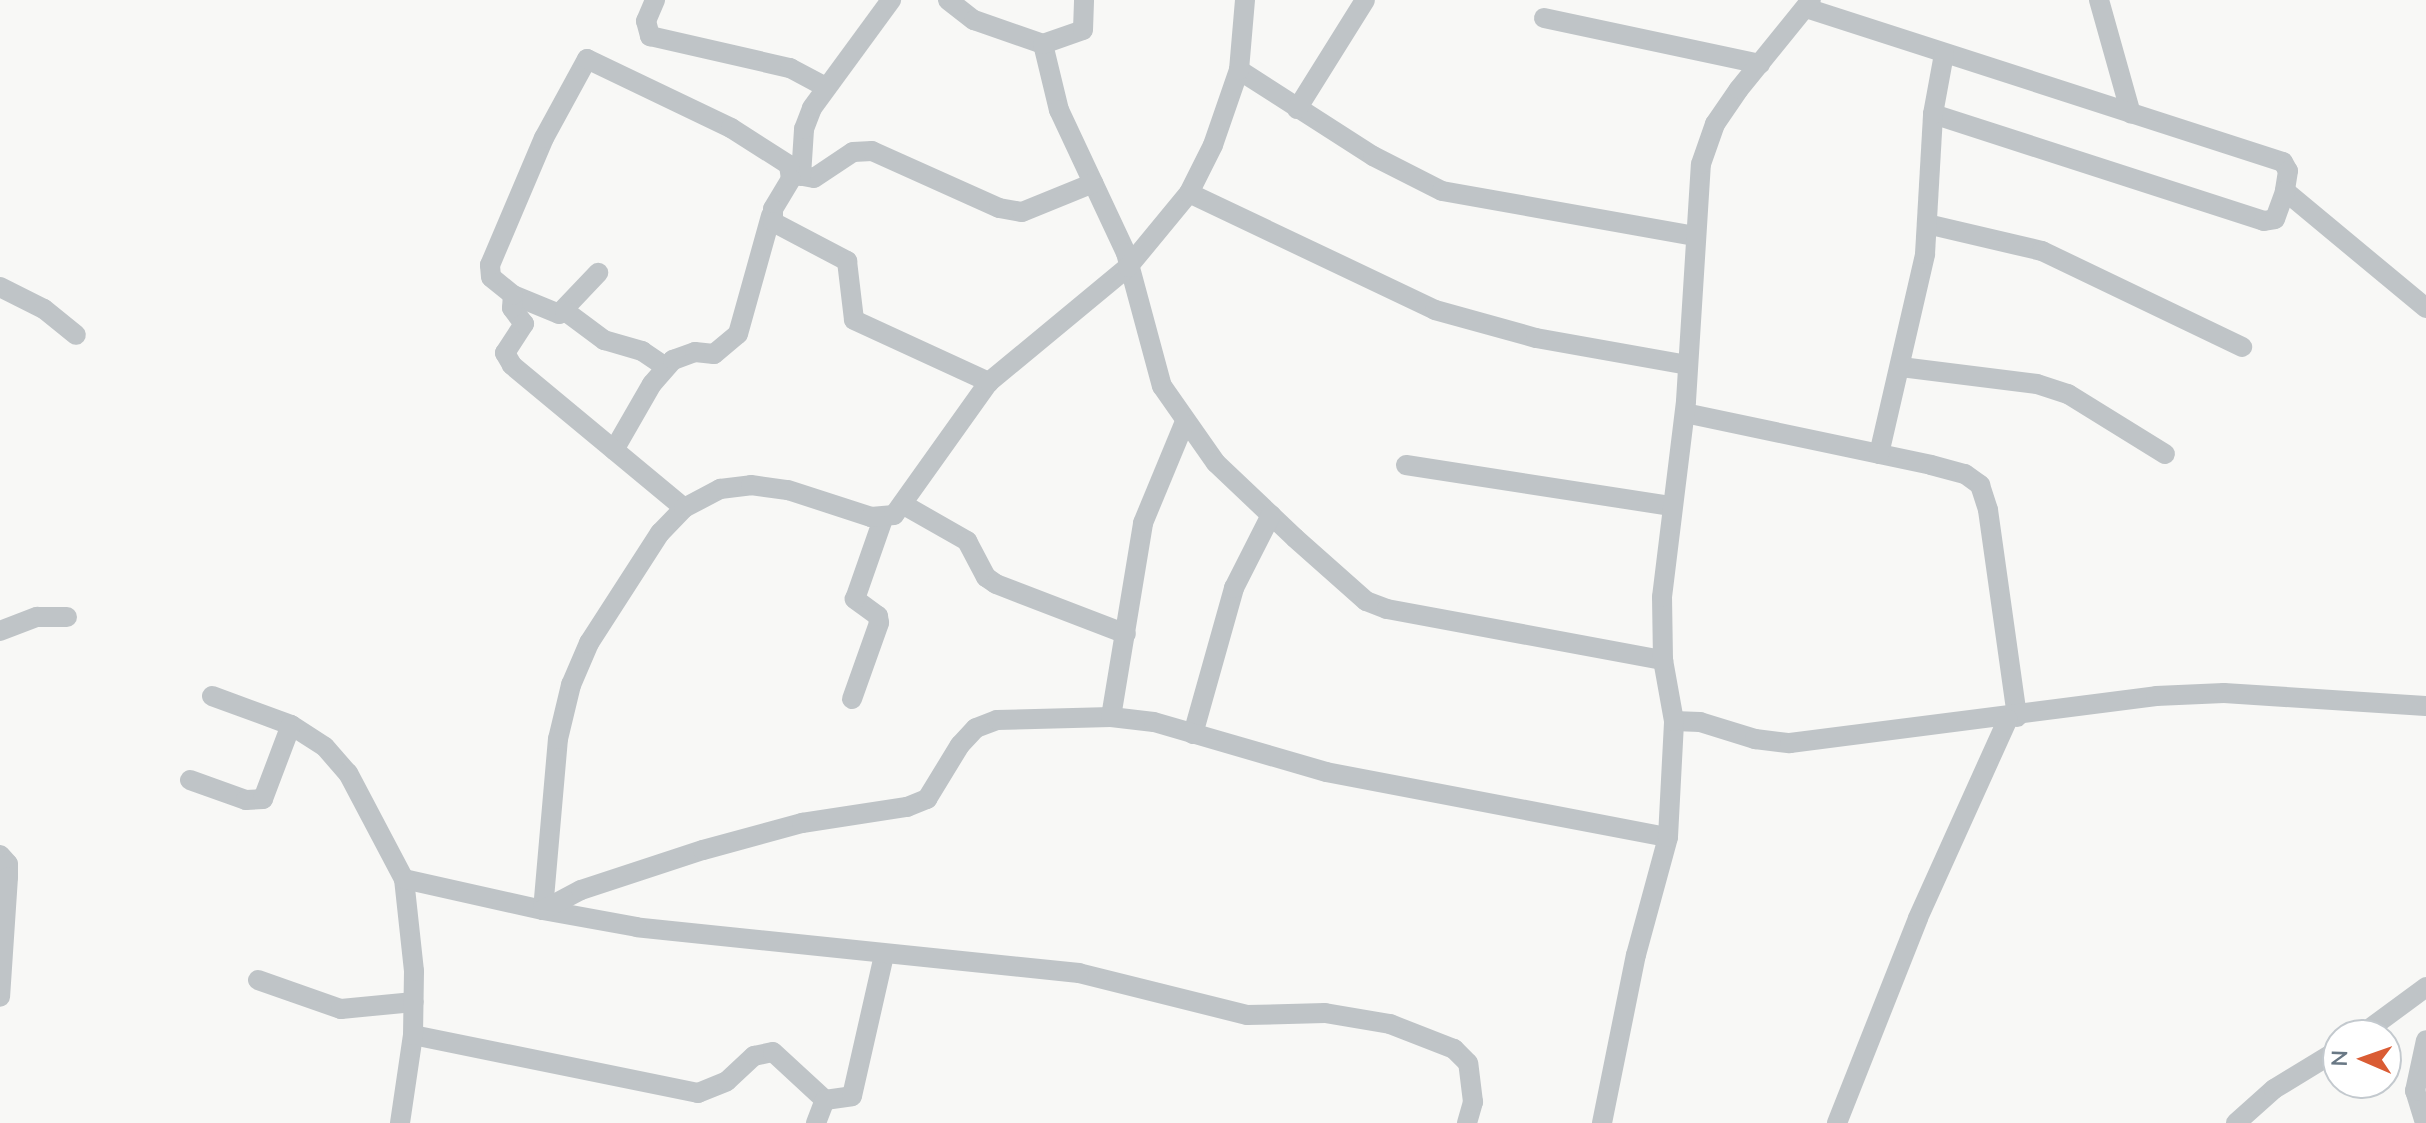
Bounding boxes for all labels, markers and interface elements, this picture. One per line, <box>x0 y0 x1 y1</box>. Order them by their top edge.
north arrow <box>2322 1019 2402 1099</box>
text: N <box>2325 1049 2355 1067</box>

